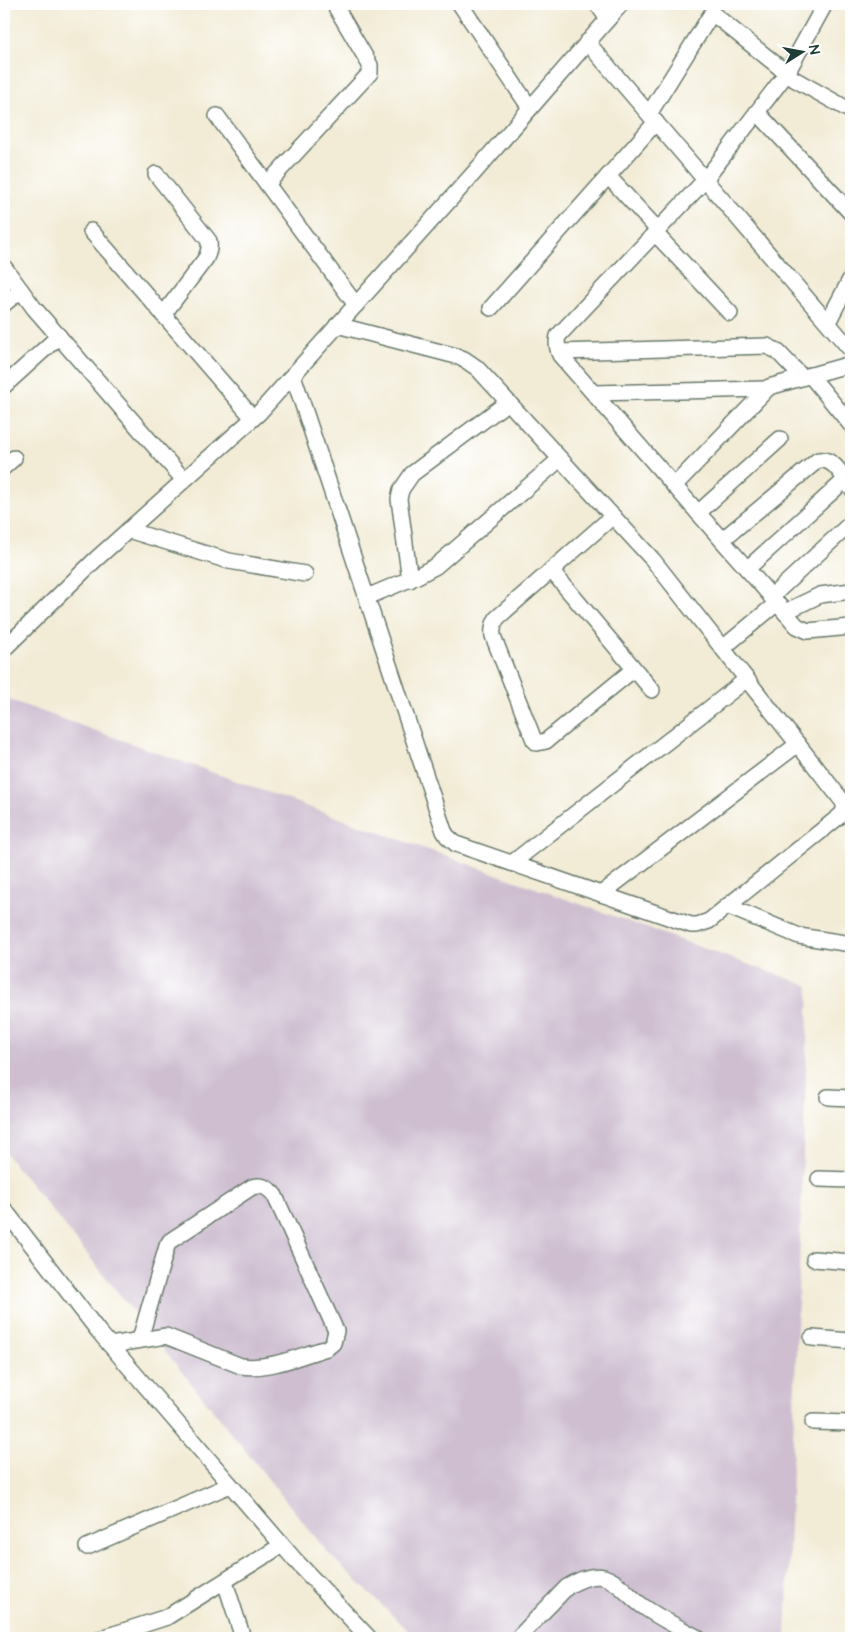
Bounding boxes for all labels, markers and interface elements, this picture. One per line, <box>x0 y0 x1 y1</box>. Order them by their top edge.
north arrow <box>778 28 828 78</box>
text: N <box>803 43 824 56</box>

